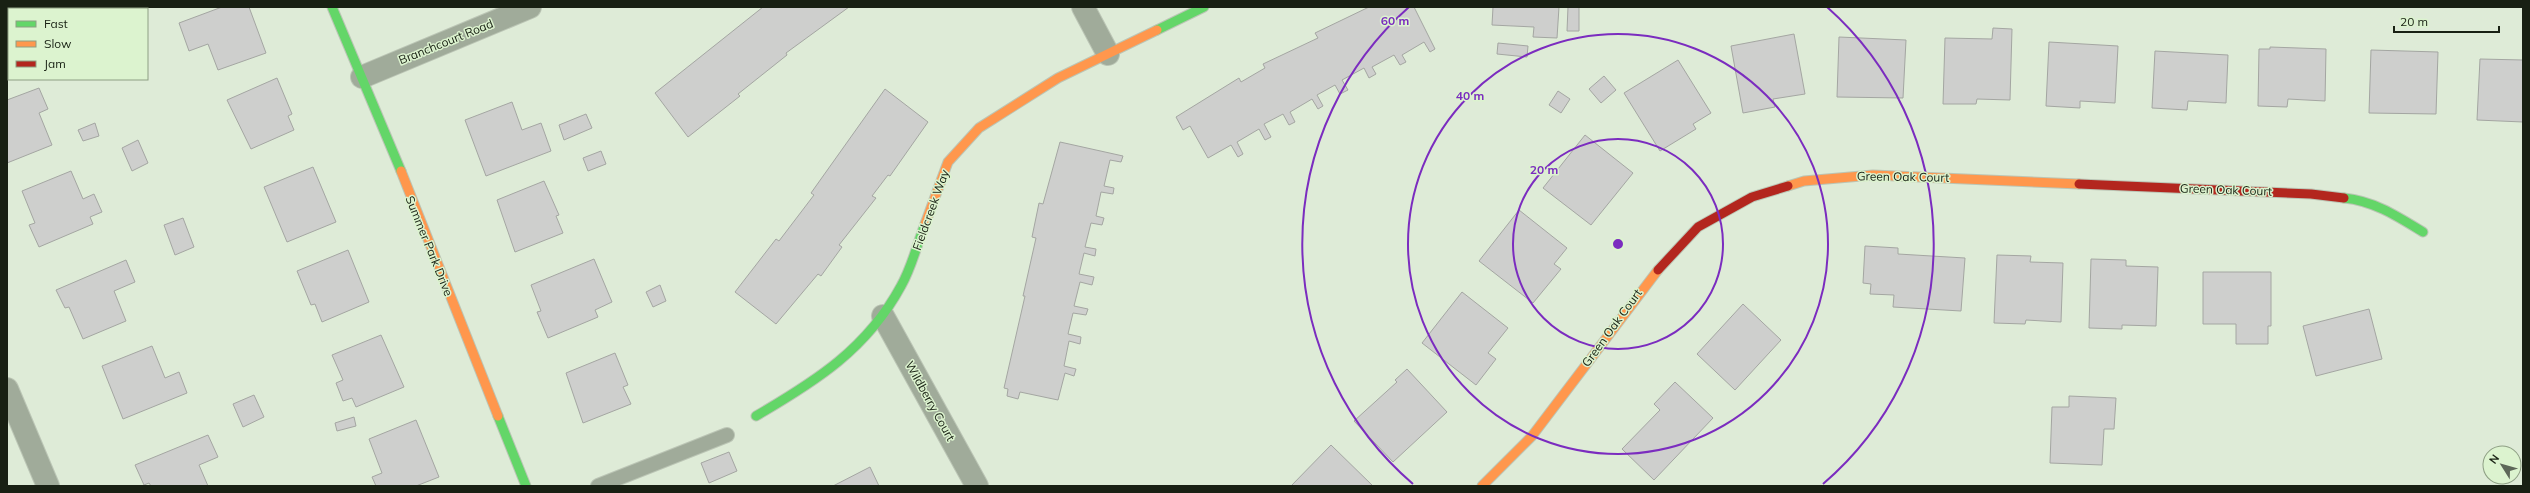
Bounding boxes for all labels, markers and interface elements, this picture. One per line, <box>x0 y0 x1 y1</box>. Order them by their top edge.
legend <box>8 8 148 80</box>
scale bar <box>2394 8 2499 34</box>
text: 60 m <box>1381 13 1409 28</box>
text: 20 m <box>2400 14 2428 29</box>
text: Fast <box>44 16 68 31</box>
street label: Branchcourt Road <box>396 16 495 67</box>
text: Slow <box>44 36 72 51</box>
text: Jam <box>44 56 66 71</box>
text: 40 m <box>1456 88 1484 103</box>
text: 20 m <box>1530 162 1558 177</box>
street label: Fieldcreek Way <box>909 167 952 252</box>
street label: Green Oak Court <box>1857 168 1949 185</box>
street label: Green Oak Court <box>2180 180 2273 199</box>
street label: Summer Park Drive <box>402 193 456 298</box>
centre of rings <box>1611 237 1625 251</box>
street label: Green Oak Court <box>1578 286 1645 370</box>
street label: Wildberry Court <box>902 358 959 443</box>
north arrow <box>2482 445 2522 485</box>
text: N <box>2486 451 2502 467</box>

